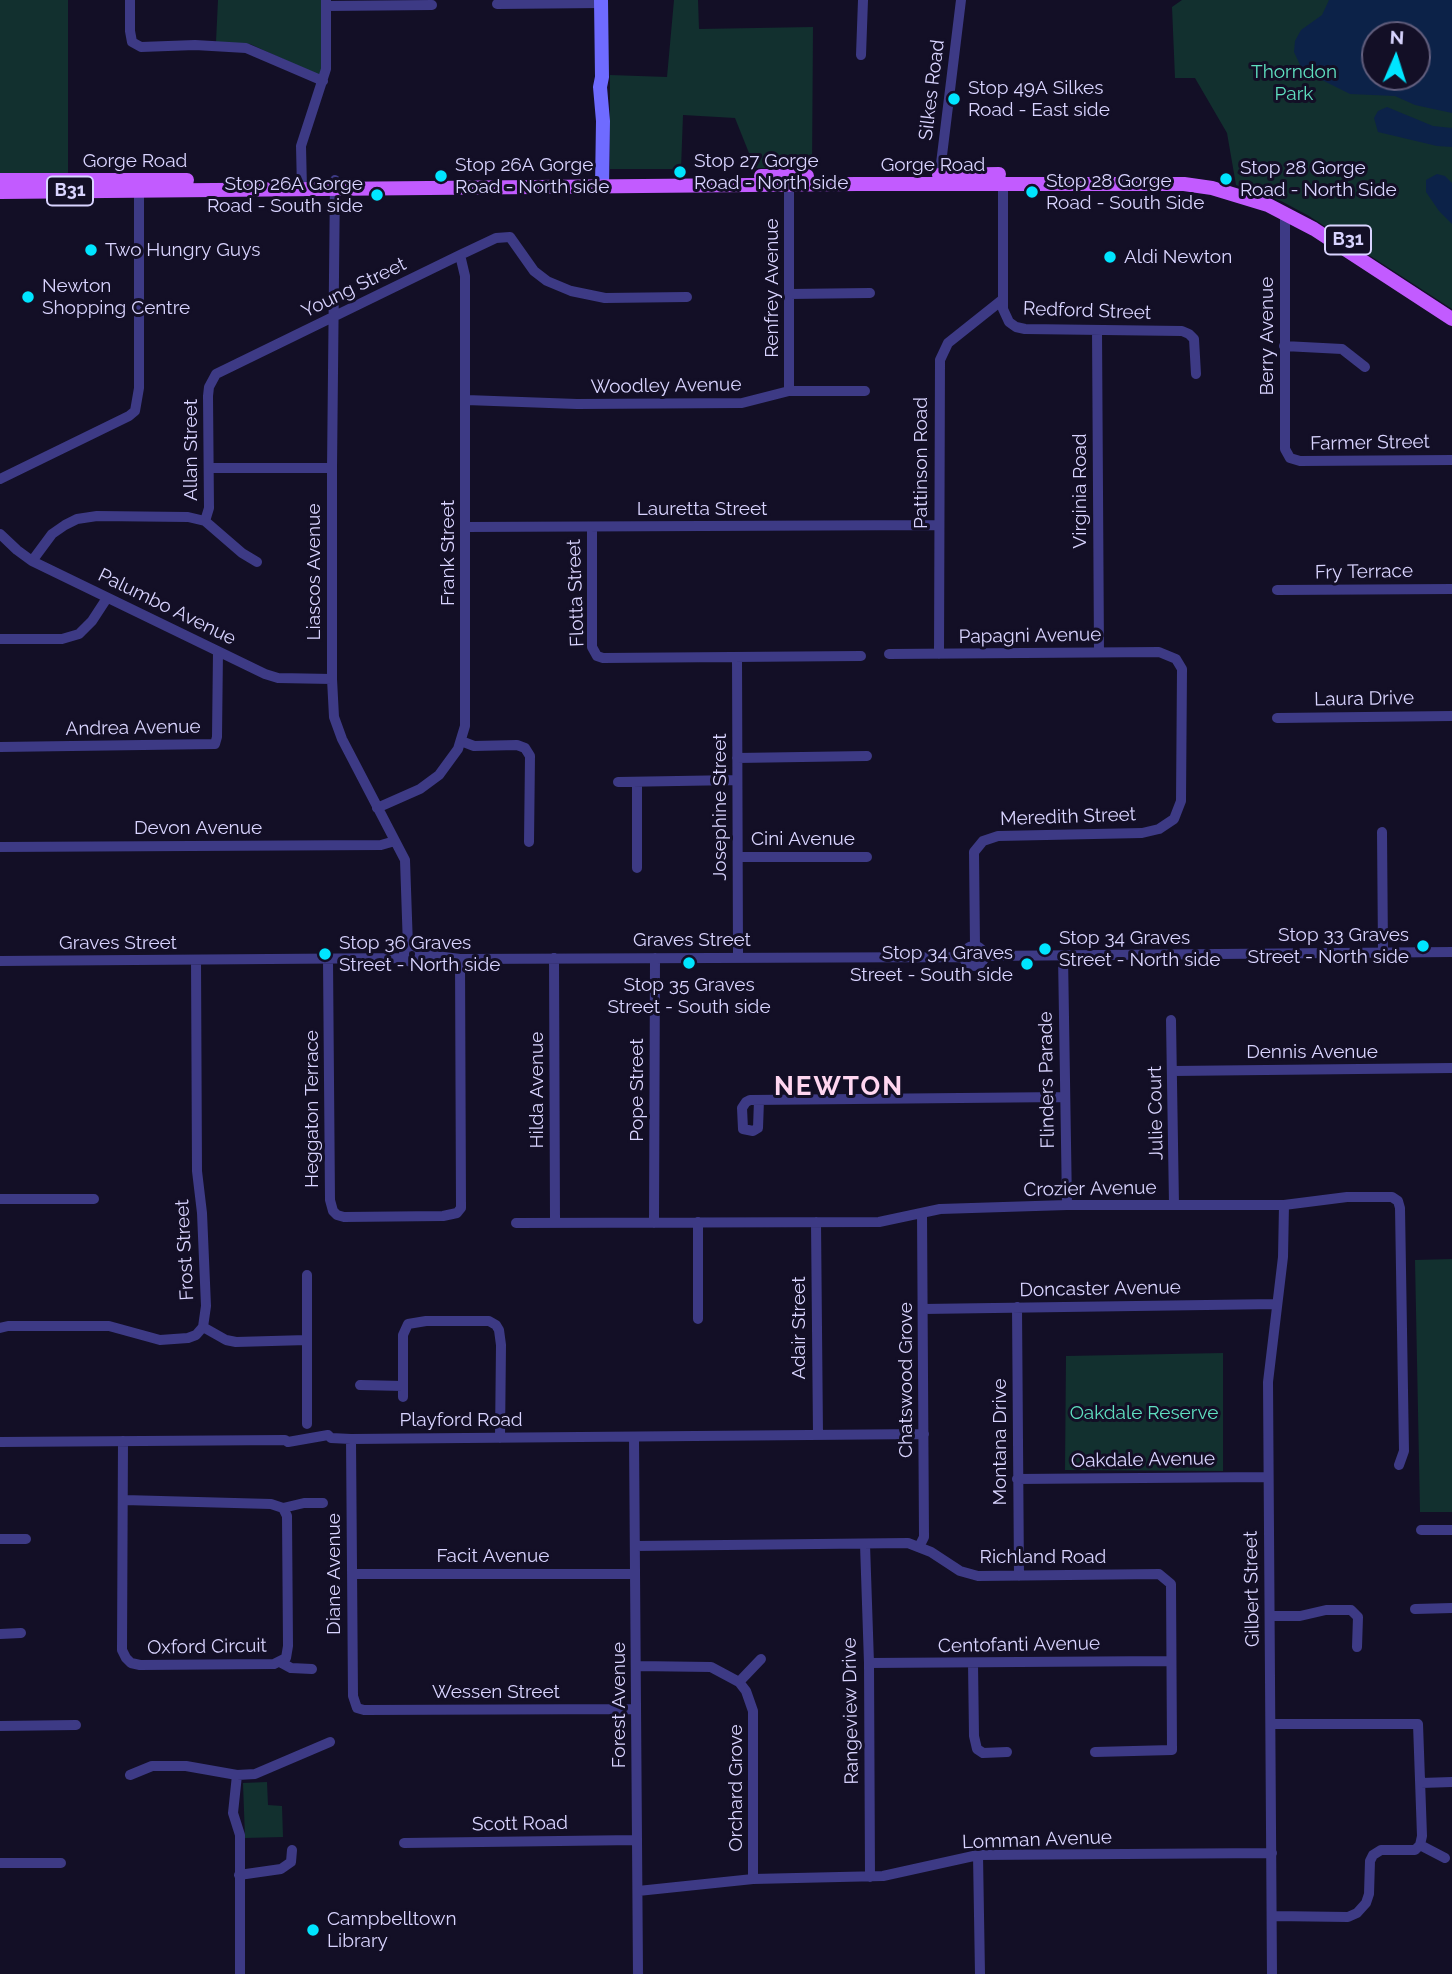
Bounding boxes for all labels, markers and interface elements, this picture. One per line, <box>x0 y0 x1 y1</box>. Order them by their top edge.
north arrow <box>1361 21 1431 91</box>
text: N <box>1389 26 1405 48</box>
street label: Silkes Road <box>915 38 949 142</box>
park label: Thorndon Park <box>1251 61 1337 105</box>
place label: Stop 49A Silkes Road - East side <box>968 77 1110 121</box>
marker: Stop 49A Silkes Road - East side <box>946 91 962 107</box>
street label: Gorge Road <box>83 150 187 172</box>
place label: Stop 27 Gorge Road - North side <box>694 150 848 194</box>
place label: Stop 26A Gorge Road - North side <box>455 154 609 198</box>
street label: Gorge Road <box>881 154 985 176</box>
place label: Stop 28 Gorge Road - North Side <box>1240 157 1397 201</box>
marker: Stop 27 Gorge Road - North side <box>672 164 688 180</box>
marker: Stop 26A Gorge Road - North side <box>433 168 449 184</box>
place label: Stop 28 Gorge Road - South Side <box>1046 170 1204 214</box>
marker: Stop 28 Gorge Road - North Side <box>1218 171 1234 187</box>
place label: Stop 26A Gorge Road - South side <box>207 173 363 217</box>
road number: B31 <box>47 176 93 206</box>
marker: Stop 28 Gorge Road - South Side <box>1024 184 1040 200</box>
marker: Stop 26A Gorge Road - South side <box>369 187 385 203</box>
street label: Renfrey Avenue <box>761 218 783 358</box>
road number: B31 <box>1325 226 1371 254</box>
place label: Two Hungry Guys <box>105 239 260 261</box>
marker: Two Hungry Guys <box>83 242 99 258</box>
place label: Aldi Newton <box>1124 246 1232 268</box>
marker: Aldi Newton <box>1102 249 1118 265</box>
street label: Young Street <box>298 253 410 323</box>
place label: Newton Shopping Centre <box>42 275 190 319</box>
street label: Berry Avenue <box>1256 277 1278 395</box>
marker: Newton Shopping Centre <box>20 289 36 305</box>
street label: Redford Street <box>1023 297 1151 325</box>
street label: Woodley Avenue <box>590 373 742 399</box>
street label: Pattinson Road <box>910 397 932 529</box>
street label: Allan Street <box>180 399 202 501</box>
street label: Farmer Street <box>1310 431 1430 455</box>
street label: Virginia Road <box>1069 433 1091 549</box>
street label: Lauretta Street <box>637 498 767 520</box>
street label: Frank Street <box>437 500 459 606</box>
street label: Liascos Avenue <box>303 503 325 641</box>
street label: Flotta Street <box>563 539 589 647</box>
street label: Fry Terrace <box>1315 560 1413 584</box>
street label: Palumbo Avenue <box>94 564 240 650</box>
street label: Papagni Avenue <box>959 623 1101 649</box>
street label: Laura Drive <box>1314 687 1414 711</box>
street label: Andrea Avenue <box>65 715 201 741</box>
street label: Josephine Street <box>709 733 731 881</box>
street label: Meredith Street <box>1000 803 1136 831</box>
street label: Devon Avenue <box>134 817 262 839</box>
street label: Cini Avenue <box>751 828 855 850</box>
place label: Stop 33 Graves Street - North side <box>1248 924 1409 968</box>
place label: Stop 34 Graves Street - North side <box>1059 927 1220 971</box>
street label: Graves Street <box>633 929 751 951</box>
street label: Graves Street <box>59 932 177 954</box>
place label: Stop 36 Graves Street - North side <box>339 932 500 976</box>
marker: Stop 33 Graves Street - North side <box>1415 938 1431 954</box>
marker: Stop 34 Graves Street - North side <box>1037 941 1053 957</box>
place label: Stop 34 Graves Street - South side <box>850 942 1013 986</box>
marker: Stop 36 Graves Street - North side <box>317 946 333 962</box>
marker: Stop 35 Graves Street - South side <box>681 955 697 971</box>
marker: Stop 34 Graves Street - South side <box>1019 956 1035 972</box>
place label: Stop 35 Graves Street - South side <box>607 974 771 1018</box>
street label: Flinders Parade <box>1034 1011 1060 1149</box>
street label: Heggaton Terrace <box>301 1030 323 1188</box>
street label: Hilda Avenue <box>526 1031 548 1149</box>
street label: Pope Street <box>626 1038 648 1142</box>
street label: Dennis Avenue <box>1246 1041 1378 1063</box>
street label: Julie Court <box>1144 1066 1168 1160</box>
district label: NEWTON <box>775 1071 903 1103</box>
street label: Crozier Avenue <box>1023 1176 1157 1202</box>
street label: Frost Street <box>171 1199 199 1301</box>
street label: Adair Street <box>788 1276 810 1380</box>
street label: Doncaster Avenue <box>1019 1276 1181 1302</box>
street label: Chatswood Grove <box>895 1302 917 1458</box>
street label: Montana Drive <box>989 1378 1011 1506</box>
park label: Oakdale Reserve <box>1070 1402 1218 1424</box>
street label: Playford Road <box>399 1409 523 1431</box>
street label: Oakdale Avenue <box>1071 1447 1215 1473</box>
street label: Diane Avenue <box>323 1513 345 1635</box>
street label: Gilbert Street <box>1240 1531 1264 1647</box>
street label: Facit Avenue <box>437 1545 549 1567</box>
street label: Richland Road <box>980 1546 1106 1568</box>
street label: Centofanti Avenue <box>938 1632 1100 1658</box>
street label: Oxford Circuit <box>147 1635 267 1659</box>
street label: Rangeview Drive <box>838 1637 864 1785</box>
street label: Forest Avenue <box>608 1642 630 1768</box>
street label: Wessen Street <box>432 1681 560 1703</box>
street label: Orchard Grove <box>725 1724 747 1852</box>
street label: Scott Road <box>472 1812 568 1836</box>
street label: Lomman Avenue <box>962 1826 1112 1854</box>
place label: Campbelltown Library <box>327 1908 456 1952</box>
marker: Campbelltown Library <box>305 1922 321 1938</box>

